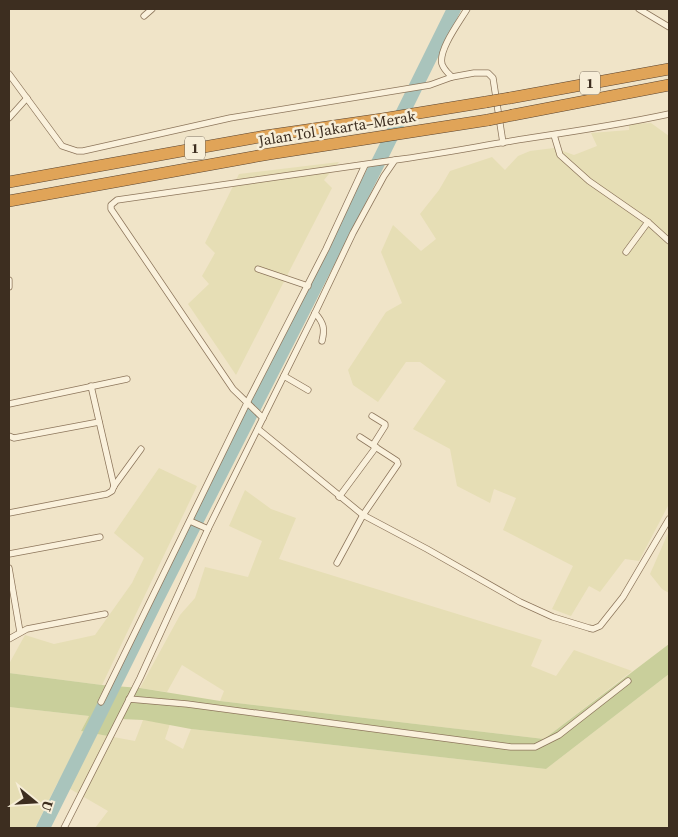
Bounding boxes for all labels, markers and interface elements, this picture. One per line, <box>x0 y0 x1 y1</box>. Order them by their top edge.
road number: 1 <box>580 72 600 95</box>
street label: Jalan Tol Jakarta–Merak <box>256 105 418 151</box>
road number: 1 <box>185 136 205 160</box>
north arrow <box>10 777 60 827</box>
text: U <box>36 798 58 814</box>

